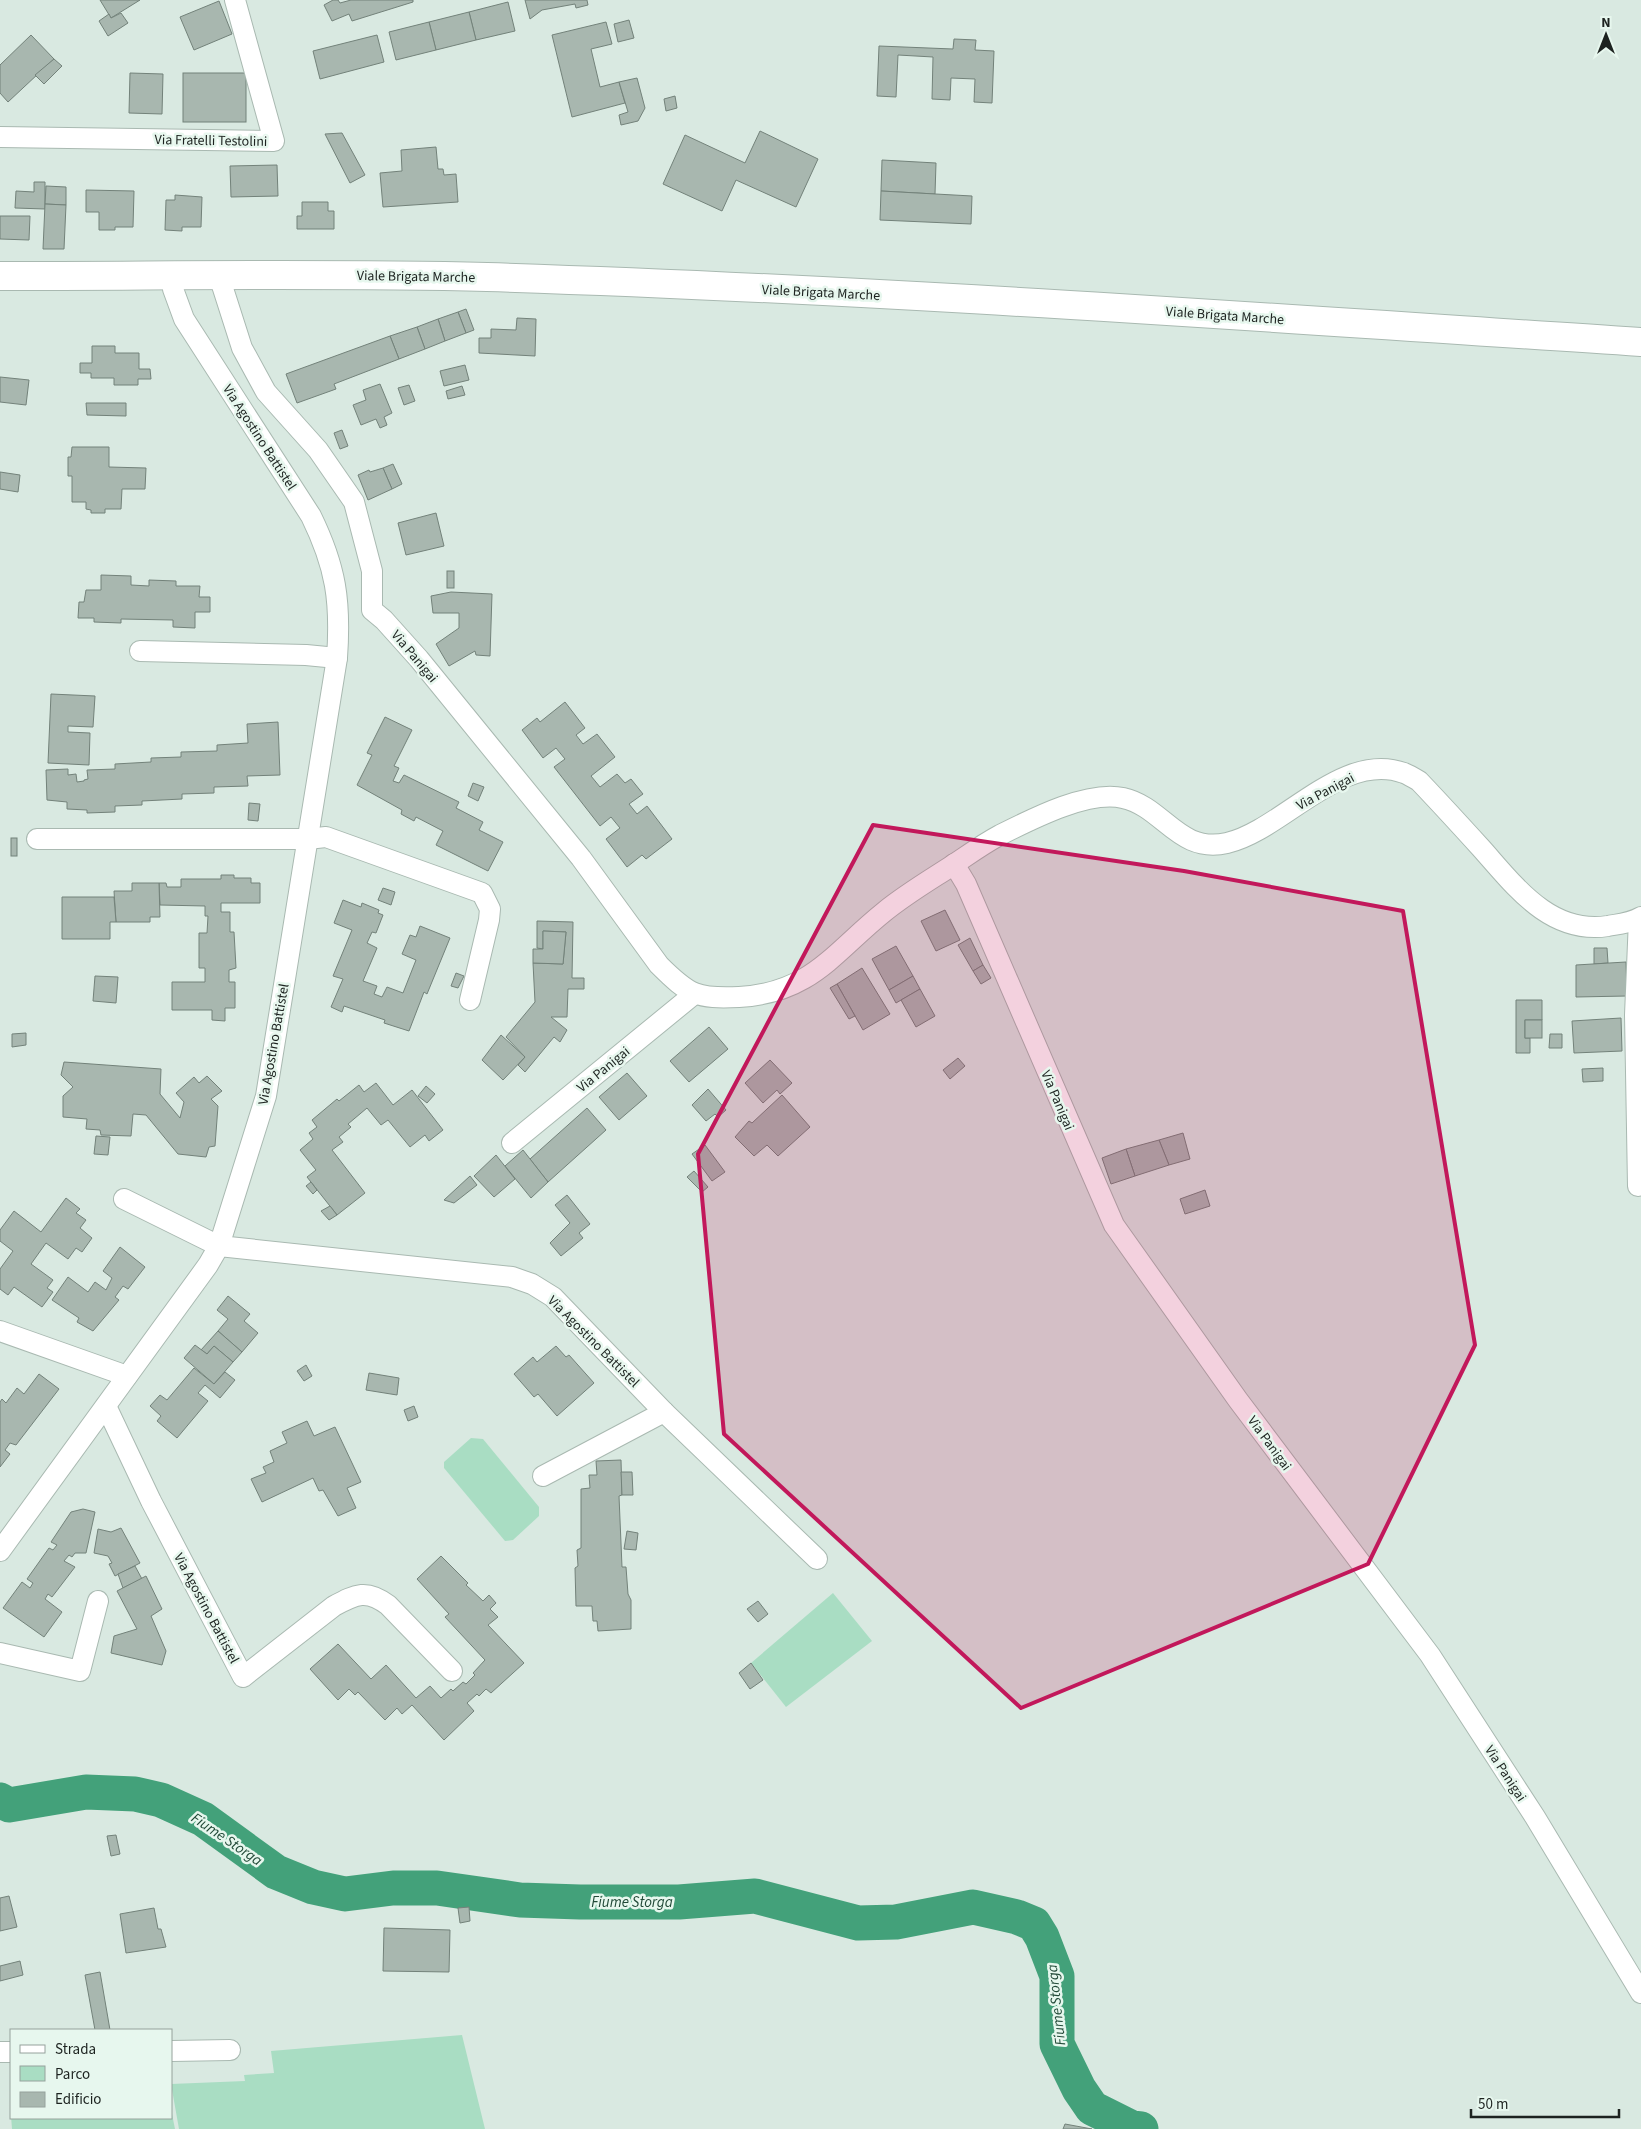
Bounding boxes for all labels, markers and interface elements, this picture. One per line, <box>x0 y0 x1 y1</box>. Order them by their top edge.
north arrow <box>1581 10 1631 60</box>
text: N <box>1601 13 1611 33</box>
street label: Via Fratelli Testolini <box>154 130 268 152</box>
street label: Viale Brigata Marche <box>357 266 475 288</box>
street label: Viale Brigata Marche <box>761 280 881 306</box>
street label: Viale Brigata Marche <box>1165 302 1285 330</box>
street label: Via Agostino Battistel <box>217 381 301 495</box>
street label: Via Panigai <box>386 626 442 687</box>
street label: Via Panigai <box>1293 768 1358 816</box>
street label: Via Agostino Battistel <box>253 982 295 1106</box>
street label: Via Panigai <box>573 1042 635 1097</box>
street label: Via Panigai <box>1036 1067 1079 1133</box>
street label: Via Agostino Battistel <box>543 1291 644 1392</box>
street label: Via Panigai <box>1242 1412 1296 1475</box>
street label: Via Agostino Battistel <box>168 1550 244 1668</box>
street label: Via Panigai <box>1480 1742 1531 1806</box>
water label: Fiume Storga <box>187 1808 266 1871</box>
water label: Fiume Storga <box>591 1892 673 1913</box>
water label: Fiume Storga <box>1042 1963 1071 2047</box>
legend <box>10 2029 172 2119</box>
text: Strada <box>55 2039 96 2060</box>
text: Parco <box>55 2064 90 2085</box>
scale bar <box>1471 2086 1618 2118</box>
text: Edificio <box>55 2089 102 2110</box>
text: 50 m <box>1478 2094 1508 2115</box>

